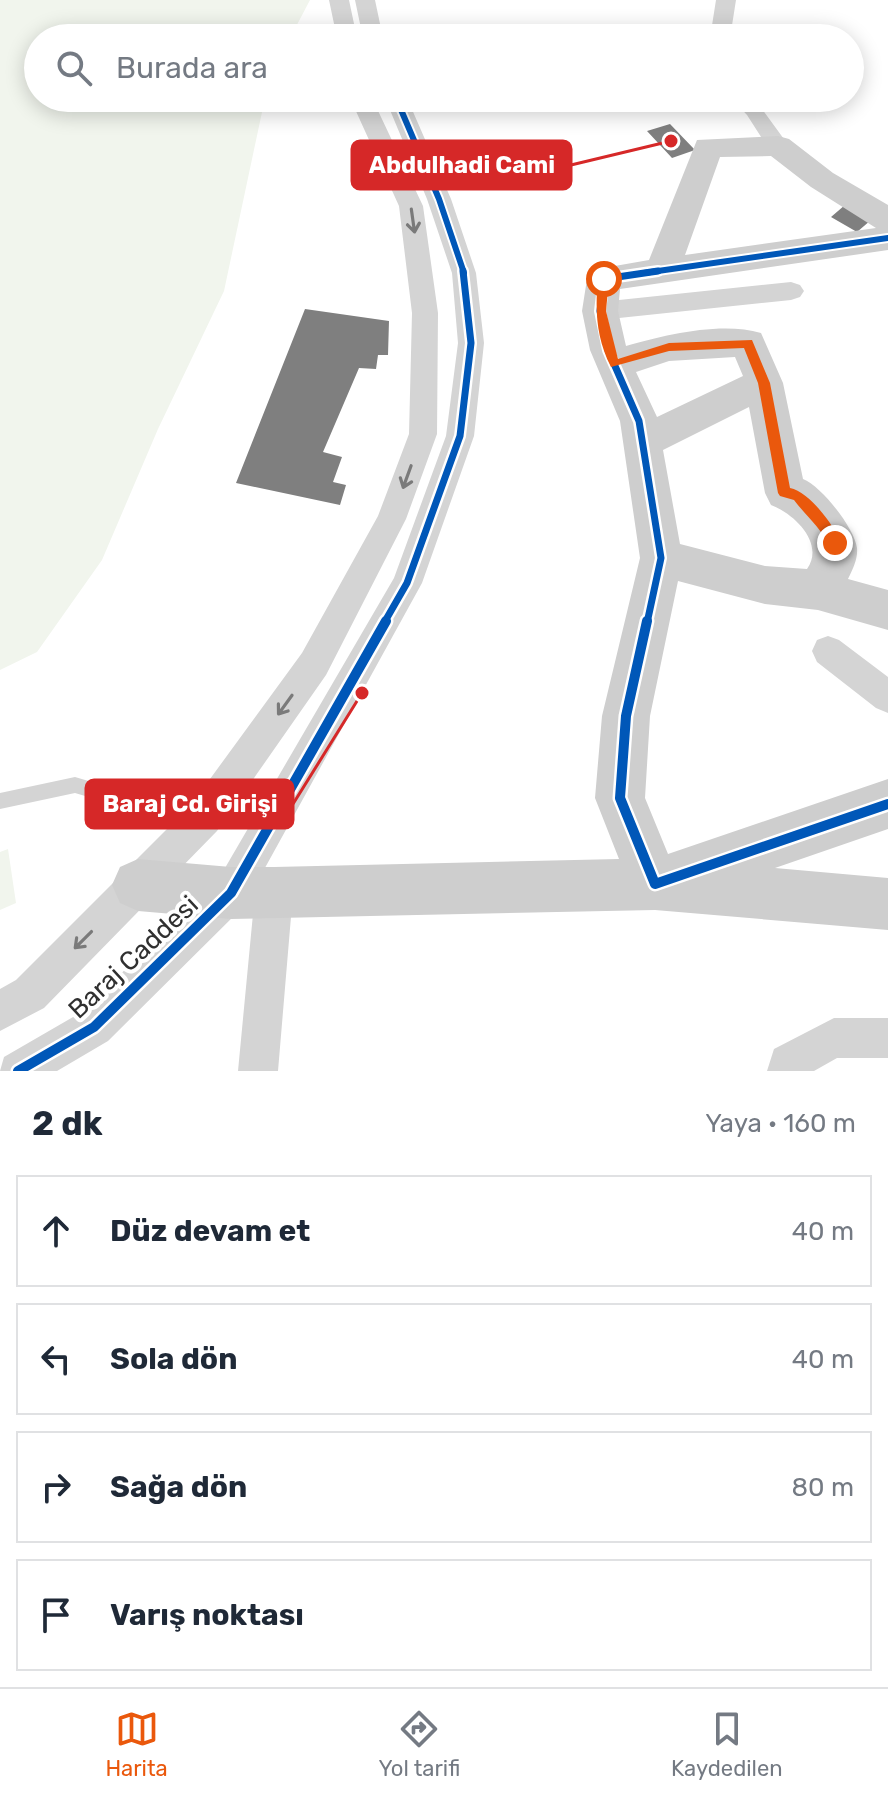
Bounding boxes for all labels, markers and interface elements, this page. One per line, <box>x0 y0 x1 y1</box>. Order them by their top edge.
search box <box>24 24 864 112</box>
icon: search <box>52 46 96 90</box>
text: Burada ara <box>116 50 268 86</box>
callout: Abdulhadi Cami <box>352 141 571 189</box>
text: Abdulhadi Cami <box>369 151 555 179</box>
one-way arrow <box>406 208 421 233</box>
route start <box>586 261 622 297</box>
one-way arrow <box>399 464 413 489</box>
route end <box>817 525 853 561</box>
one-way arrow <box>276 694 293 716</box>
callout: Baraj Cd. Girişi <box>86 780 293 828</box>
text: Baraj Cd. Girişi <box>102 790 278 818</box>
street label: Baraj Caddesi <box>62 890 205 1025</box>
one-way arrow <box>74 930 93 949</box>
text: 2 dk <box>32 1103 103 1144</box>
text: Yaya · 160 m <box>705 1108 856 1139</box>
icon: ahead <box>34 1209 78 1253</box>
text: Düz devam et <box>110 1213 310 1249</box>
text: 40 m <box>792 1216 854 1247</box>
icon: left <box>34 1337 78 1381</box>
text: Sola dön <box>110 1341 237 1377</box>
text: 40 m <box>792 1344 854 1375</box>
icon: right <box>34 1465 78 1509</box>
text: Sağa dön <box>110 1469 247 1505</box>
text: 80 m <box>791 1472 854 1503</box>
icon: arrive <box>34 1593 78 1637</box>
text: Varış noktası <box>110 1597 304 1633</box>
tab: Harita <box>105 1707 168 1782</box>
tab: Yol tarifi <box>378 1707 460 1782</box>
tab: Kaydedilen <box>671 1707 783 1782</box>

